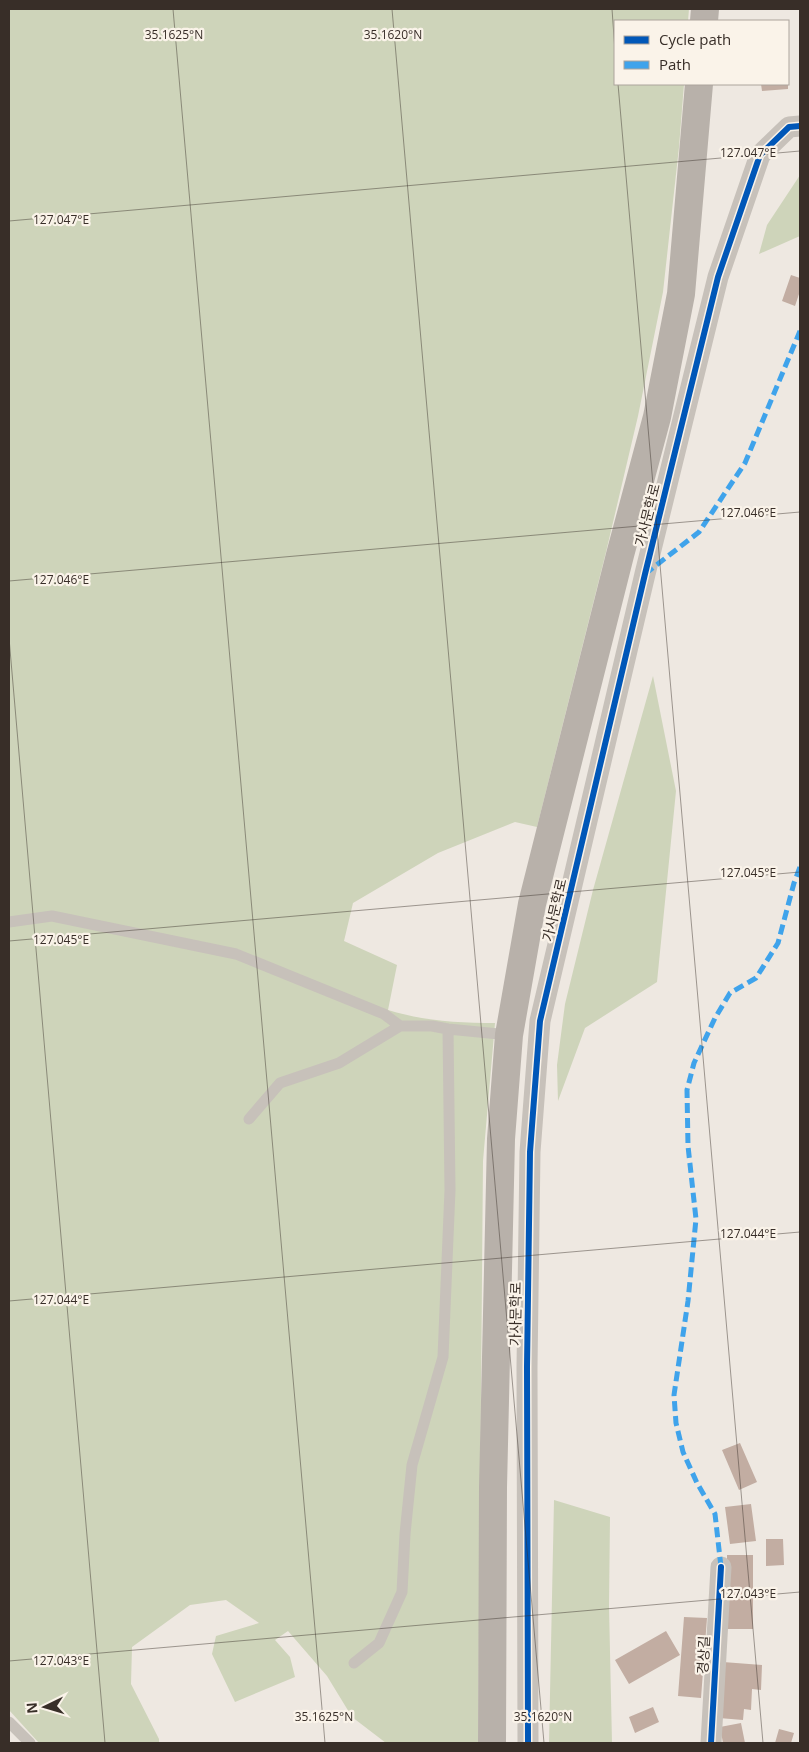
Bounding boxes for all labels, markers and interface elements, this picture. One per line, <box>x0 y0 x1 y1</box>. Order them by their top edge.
legend <box>614 20 789 85</box>
text: 35.1625°N <box>145 26 203 43</box>
text: 35.1620°N <box>364 26 422 43</box>
text: Cycle path <box>659 29 731 49</box>
text: Path <box>659 54 691 74</box>
text: 127.047°E <box>720 144 776 161</box>
text: 127.047°E <box>33 211 89 228</box>
street label: 가사문학로 <box>630 481 664 549</box>
text: 127.046°E <box>720 504 776 521</box>
text: 127.046°E <box>33 571 89 588</box>
text: 127.045°E <box>720 864 776 881</box>
street label: 가사문학로 <box>537 876 571 944</box>
text: 127.045°E <box>33 931 89 948</box>
text: 127.044°E <box>720 1225 776 1242</box>
street label: 가사문학로 <box>505 1282 525 1346</box>
text: 127.044°E <box>33 1291 89 1308</box>
text: 127.043°E <box>720 1585 776 1602</box>
street label: 경상길 <box>693 1635 713 1675</box>
text: 127.043°E <box>33 1652 89 1669</box>
north arrow <box>20 1682 70 1732</box>
text: N <box>22 1702 42 1715</box>
text: 35.1625°N <box>295 1708 353 1725</box>
text: 35.1620°N <box>514 1708 572 1725</box>

